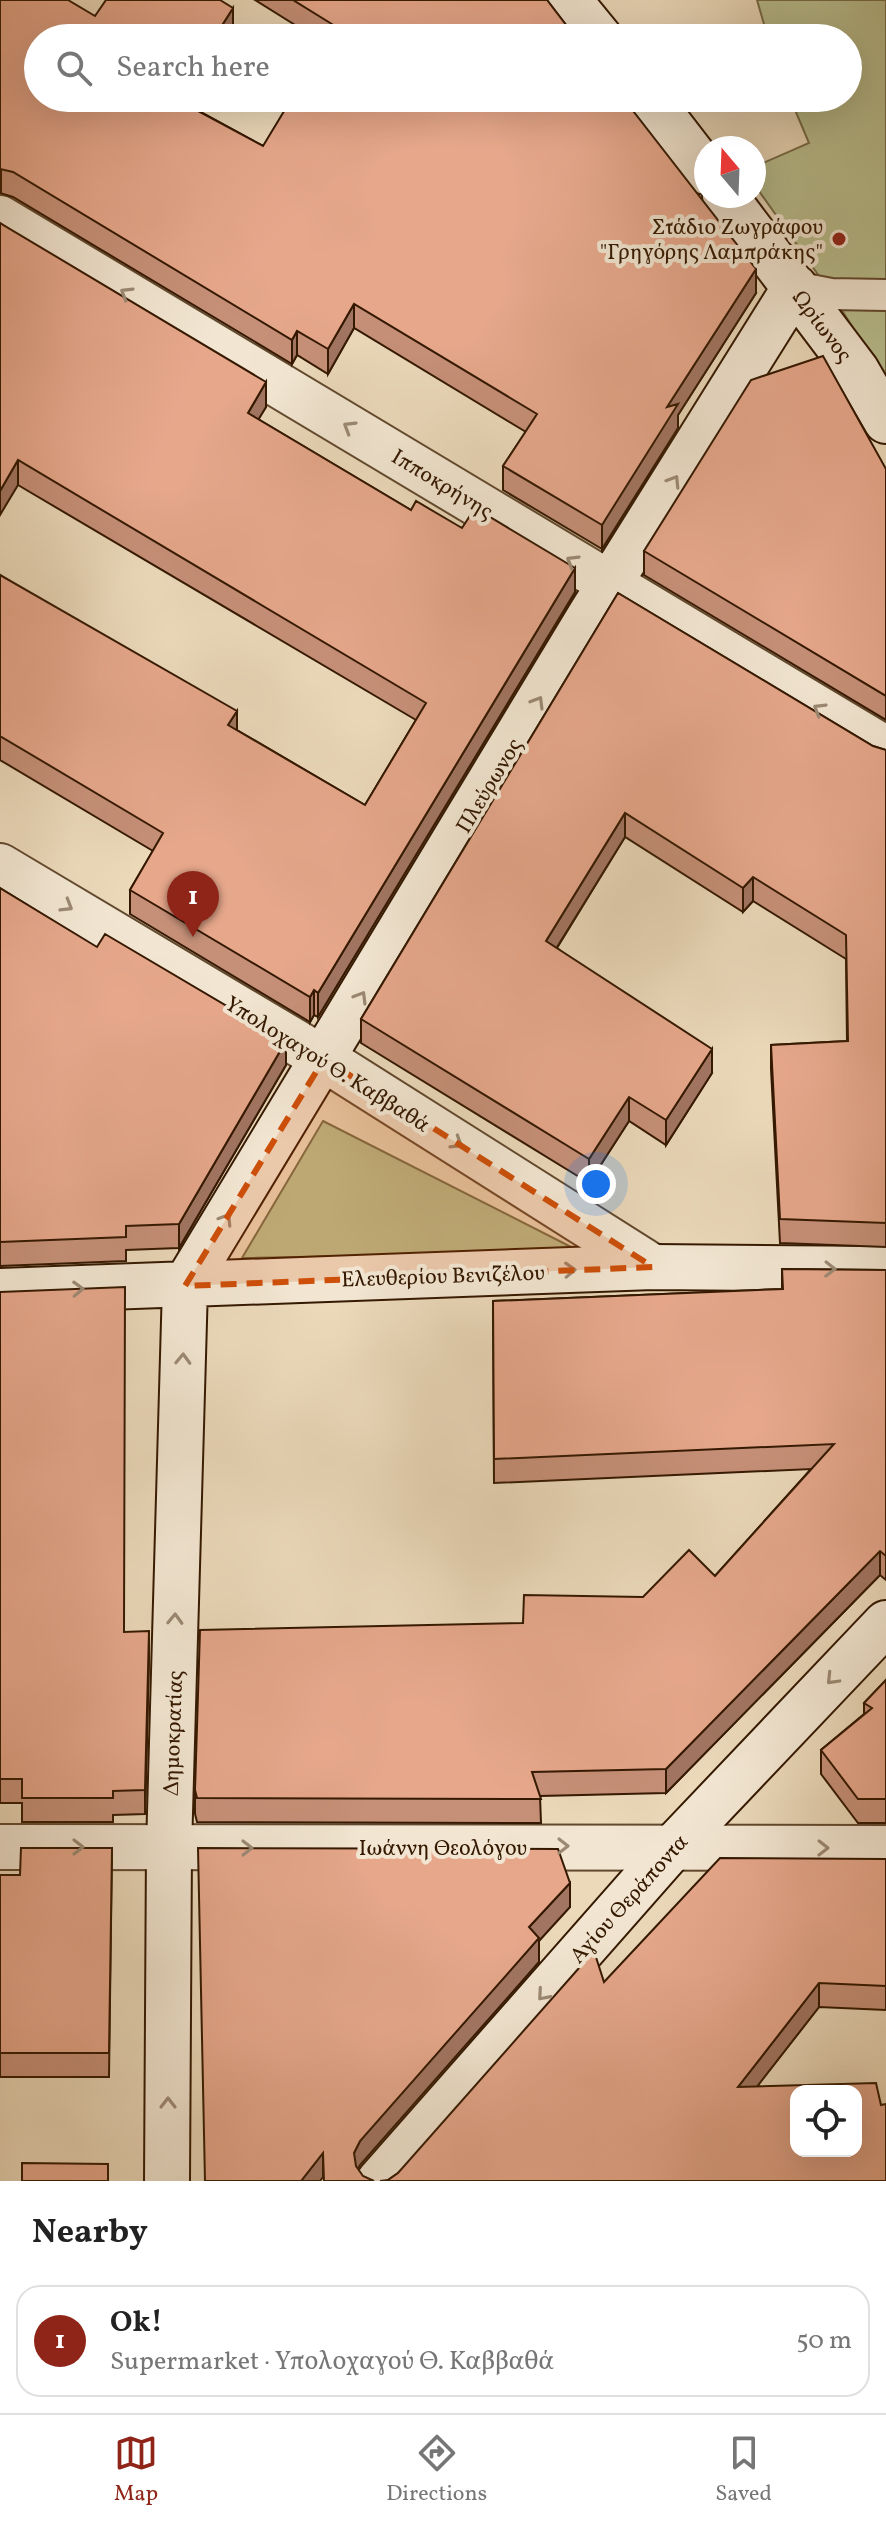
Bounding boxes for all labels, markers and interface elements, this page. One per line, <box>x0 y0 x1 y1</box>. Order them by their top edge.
search box <box>24 24 862 112</box>
icon: search <box>52 46 96 90</box>
text: Search here <box>116 47 270 89</box>
north arrow <box>694 136 766 208</box>
place label: Στάδιο Ζωγράφου "Γρηγόρης Λαμπράκης" <box>600 213 823 269</box>
marker: Στάδιο Ζωγράφου "Γρηγόρης Λαμπράκης" <box>830 230 848 248</box>
street label: Ωρίωνος <box>783 284 859 370</box>
one-way arrow <box>120 287 135 303</box>
one-way arrow <box>343 421 358 437</box>
street label: Ιπποκρήνης <box>385 442 499 528</box>
one-way arrow <box>664 475 679 489</box>
one-way arrow <box>566 555 581 571</box>
one-way arrow <box>528 696 544 711</box>
one-way arrow <box>813 703 828 719</box>
street label: Πλεύρωνος <box>449 733 531 840</box>
pin: 1 <box>167 871 219 937</box>
one-way arrow <box>58 896 73 912</box>
street label: Υπολοχαγού Θ. Καββαθά <box>218 989 435 1141</box>
one-way arrow <box>351 991 367 1006</box>
one-way arrow <box>448 1133 463 1148</box>
your location <box>576 1164 616 1204</box>
one-way arrow <box>216 1213 231 1228</box>
street label: Ελευθερίου Βενιζέλου <box>341 1258 545 1297</box>
one-way arrow <box>824 1260 837 1277</box>
one-way arrow <box>564 1262 577 1279</box>
one-way arrow <box>72 1280 85 1297</box>
one-way arrow <box>174 1352 191 1365</box>
one-way arrow <box>167 1612 184 1625</box>
street label: Δημοκρατίας <box>157 1670 192 1796</box>
one-way arrow <box>827 1670 842 1684</box>
street label: Αγίου Θεράποντα <box>563 1828 696 1971</box>
street label: Ιωάννη Θεολόγου <box>359 1834 527 1865</box>
one-way arrow <box>557 1837 570 1855</box>
one-way arrow <box>72 1839 85 1856</box>
one-way arrow <box>241 1839 254 1856</box>
one-way arrow <box>817 1839 830 1856</box>
one-way arrow <box>538 1985 553 2000</box>
map controls <box>790 2085 862 2157</box>
button: locate <box>790 2085 862 2157</box>
one-way arrow <box>159 2096 177 2109</box>
text: Nearby <box>32 2210 148 2257</box>
text: Ok! <box>110 2302 163 2344</box>
text: 1 <box>55 2323 65 2359</box>
text: 50 m <box>796 2323 852 2359</box>
text: Supermarket · Υπολοχαγού Θ. Καββαθά <box>110 2344 554 2380</box>
tab: Map <box>114 2431 158 2510</box>
tab: Directions <box>386 2431 487 2510</box>
tab: Saved <box>715 2431 772 2510</box>

